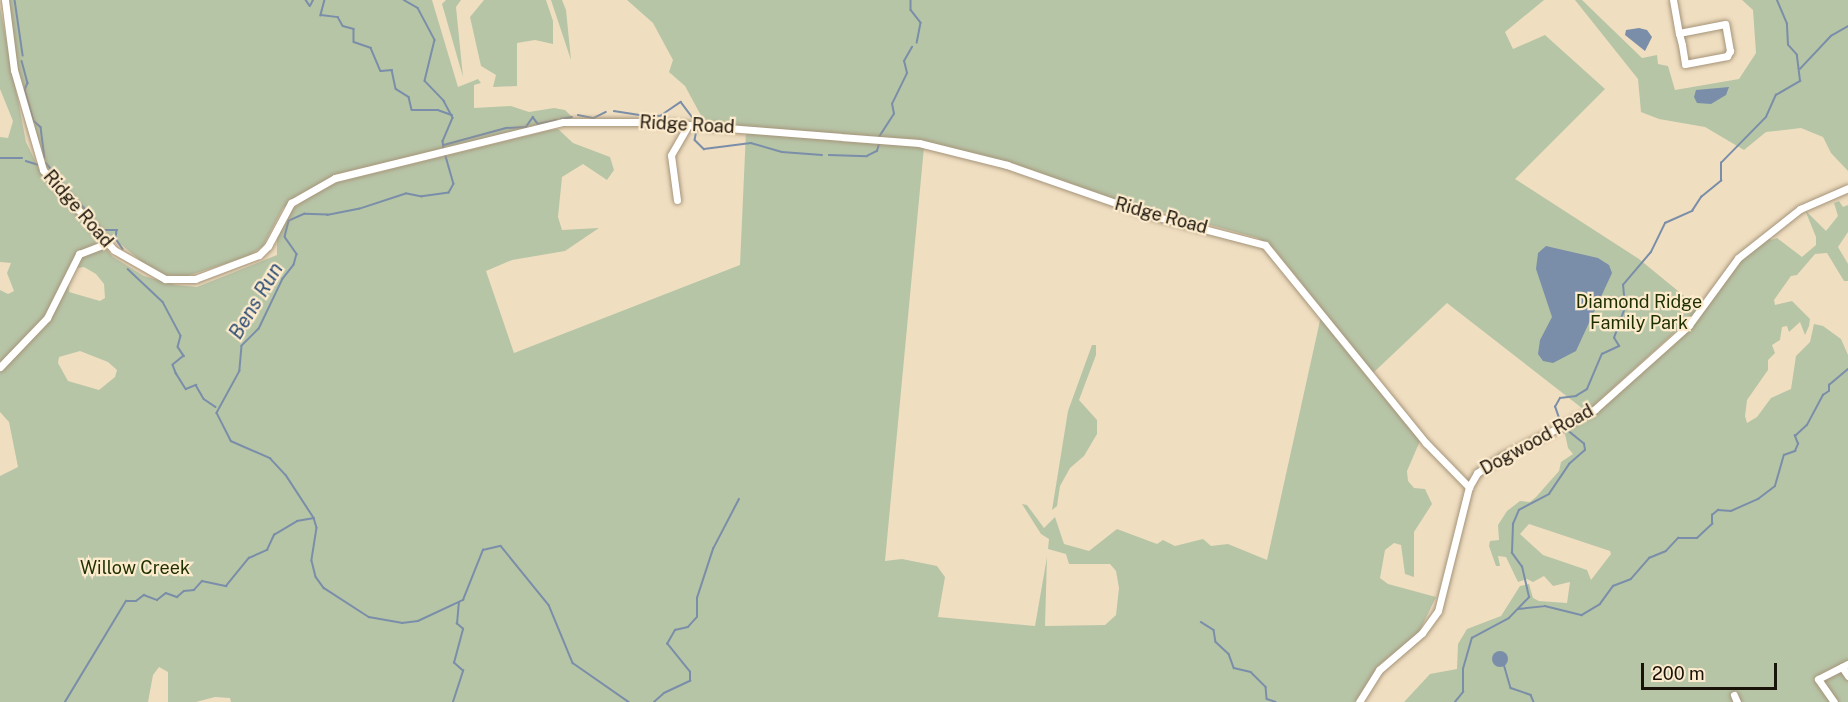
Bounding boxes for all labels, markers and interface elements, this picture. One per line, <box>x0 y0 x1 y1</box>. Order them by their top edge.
street label: Ridge Road <box>639 112 735 138</box>
street label: Ridge Road <box>39 166 117 252</box>
street label: Ridge Road <box>1112 193 1210 239</box>
water label: Bens Run <box>224 258 288 344</box>
park label: Diamond Ridge Family Park <box>1576 292 1702 334</box>
street label: Dogwood Road <box>1477 400 1597 480</box>
park label: Willow Creek <box>80 557 190 579</box>
scale bar <box>1644 651 1780 689</box>
text: 200 m <box>1652 663 1705 684</box>

